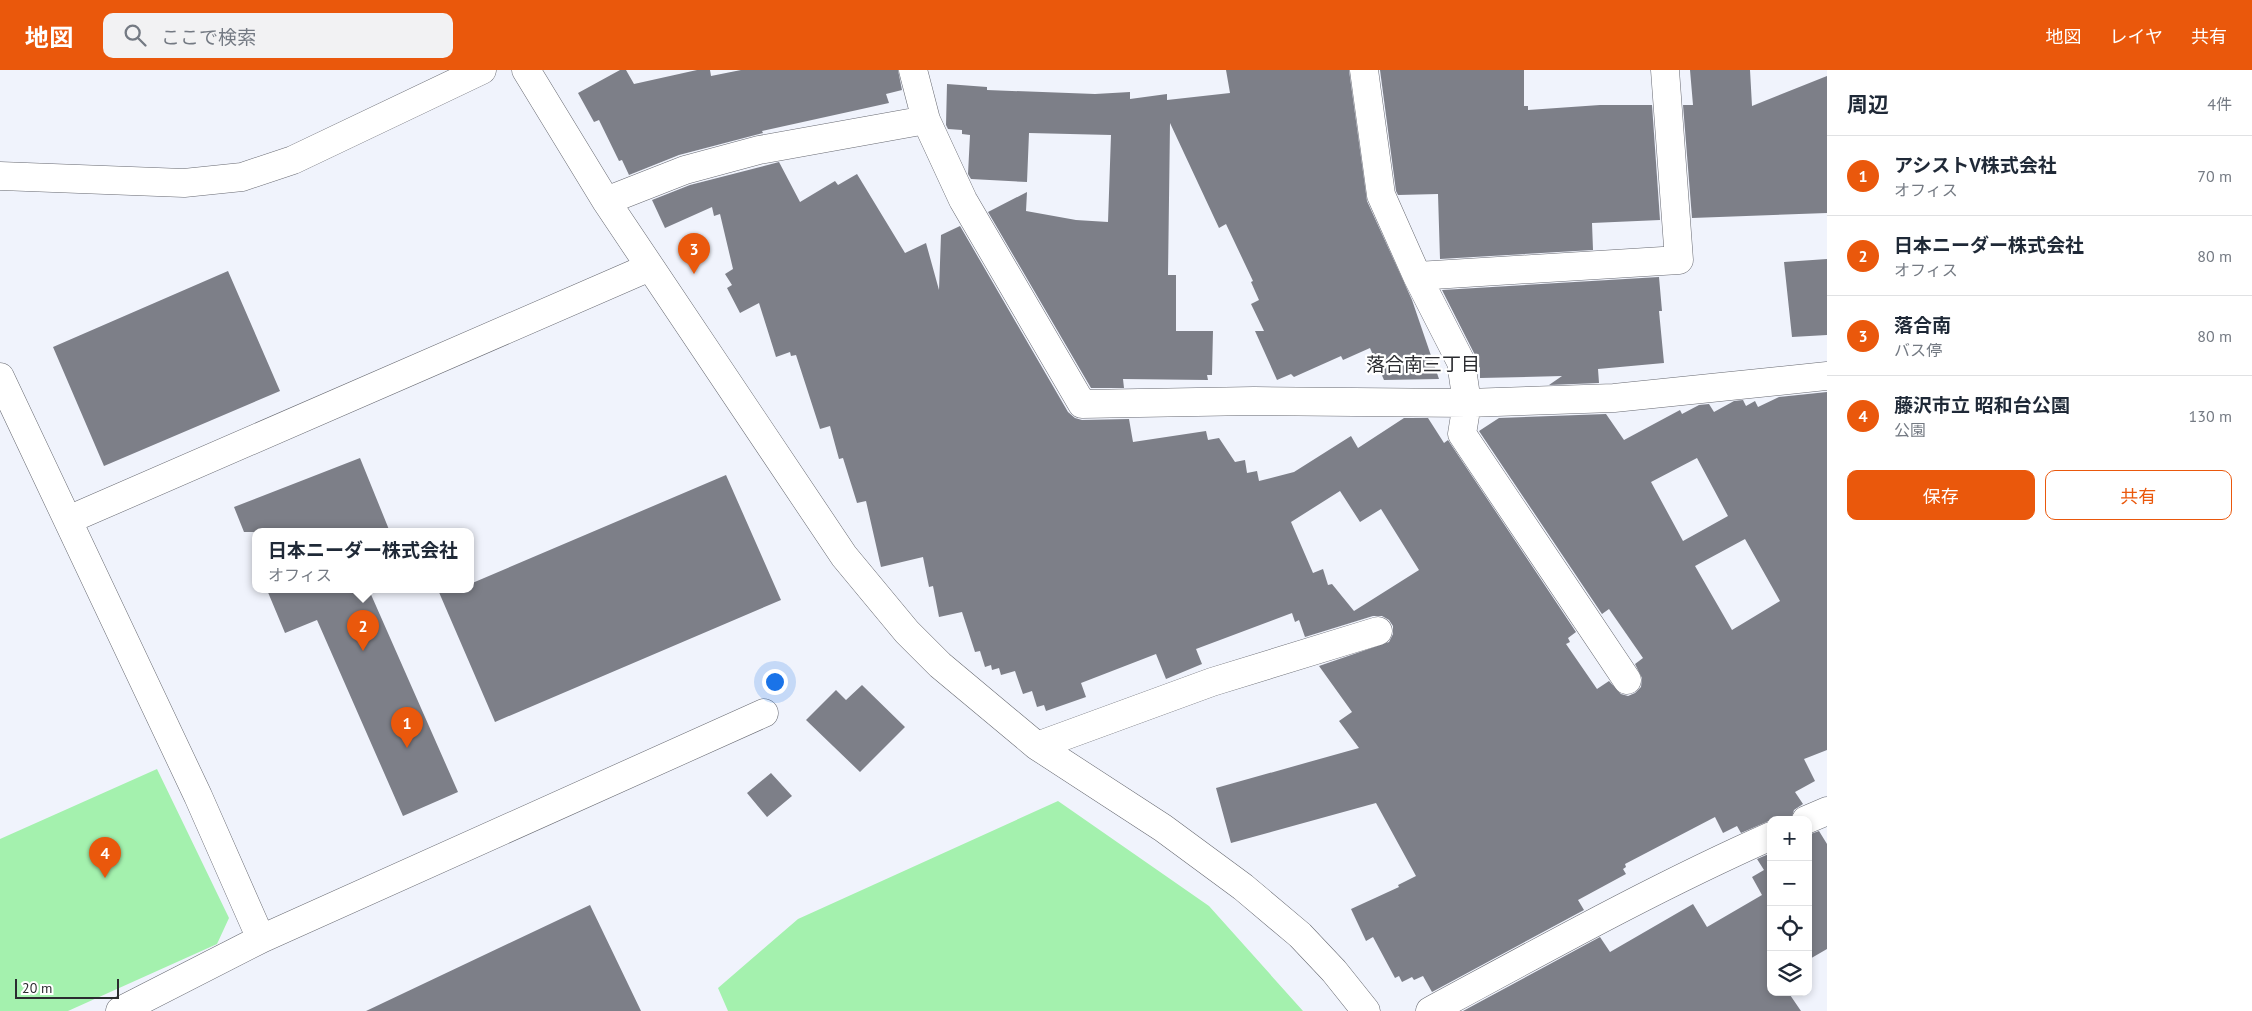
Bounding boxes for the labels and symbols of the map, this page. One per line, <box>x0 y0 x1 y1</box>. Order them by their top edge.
pin: 3 <box>678 233 710 274</box>
district label: 落合南三丁目 <box>1366 352 1480 376</box>
pin: 2 <box>347 610 379 651</box>
your location <box>762 669 788 695</box>
pin: 1 <box>391 707 423 748</box>
pin: 4 <box>89 837 121 878</box>
scale bar <box>15 976 119 999</box>

